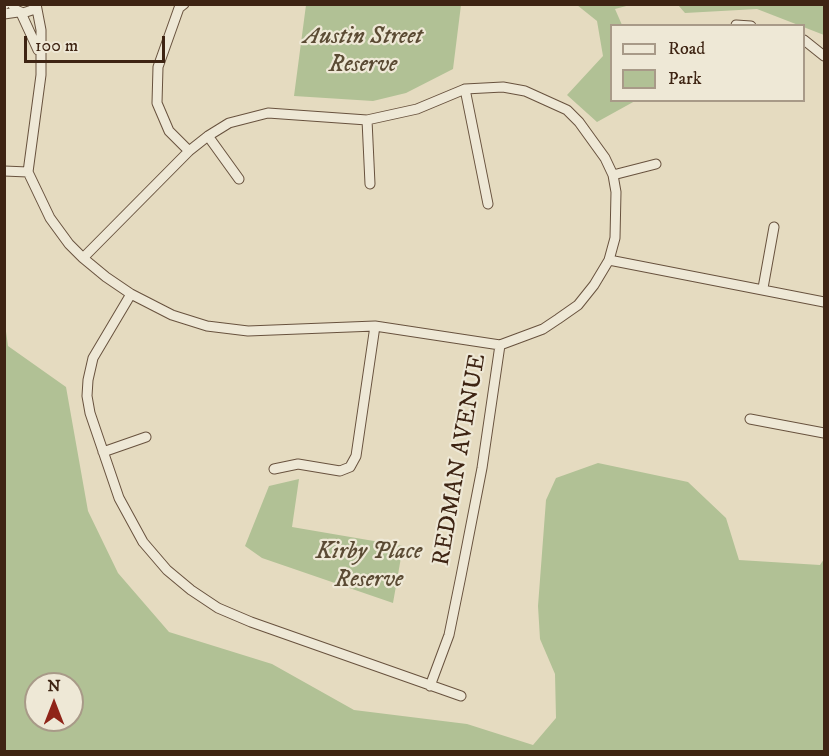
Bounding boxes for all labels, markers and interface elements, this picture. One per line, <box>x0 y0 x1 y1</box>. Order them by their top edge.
scale bar <box>27 24 168 62</box>
park label: Austin Street Reserve <box>303 24 423 80</box>
legend <box>610 24 805 102</box>
text: 100 m <box>35 35 78 57</box>
text: Road <box>668 38 705 60</box>
text: Park <box>668 68 702 90</box>
street label: REDMAN AVENUE <box>428 352 494 568</box>
park label: Kirby Place Reserve <box>316 539 422 595</box>
north arrow <box>24 672 84 732</box>
text: N <box>47 676 61 696</box>

